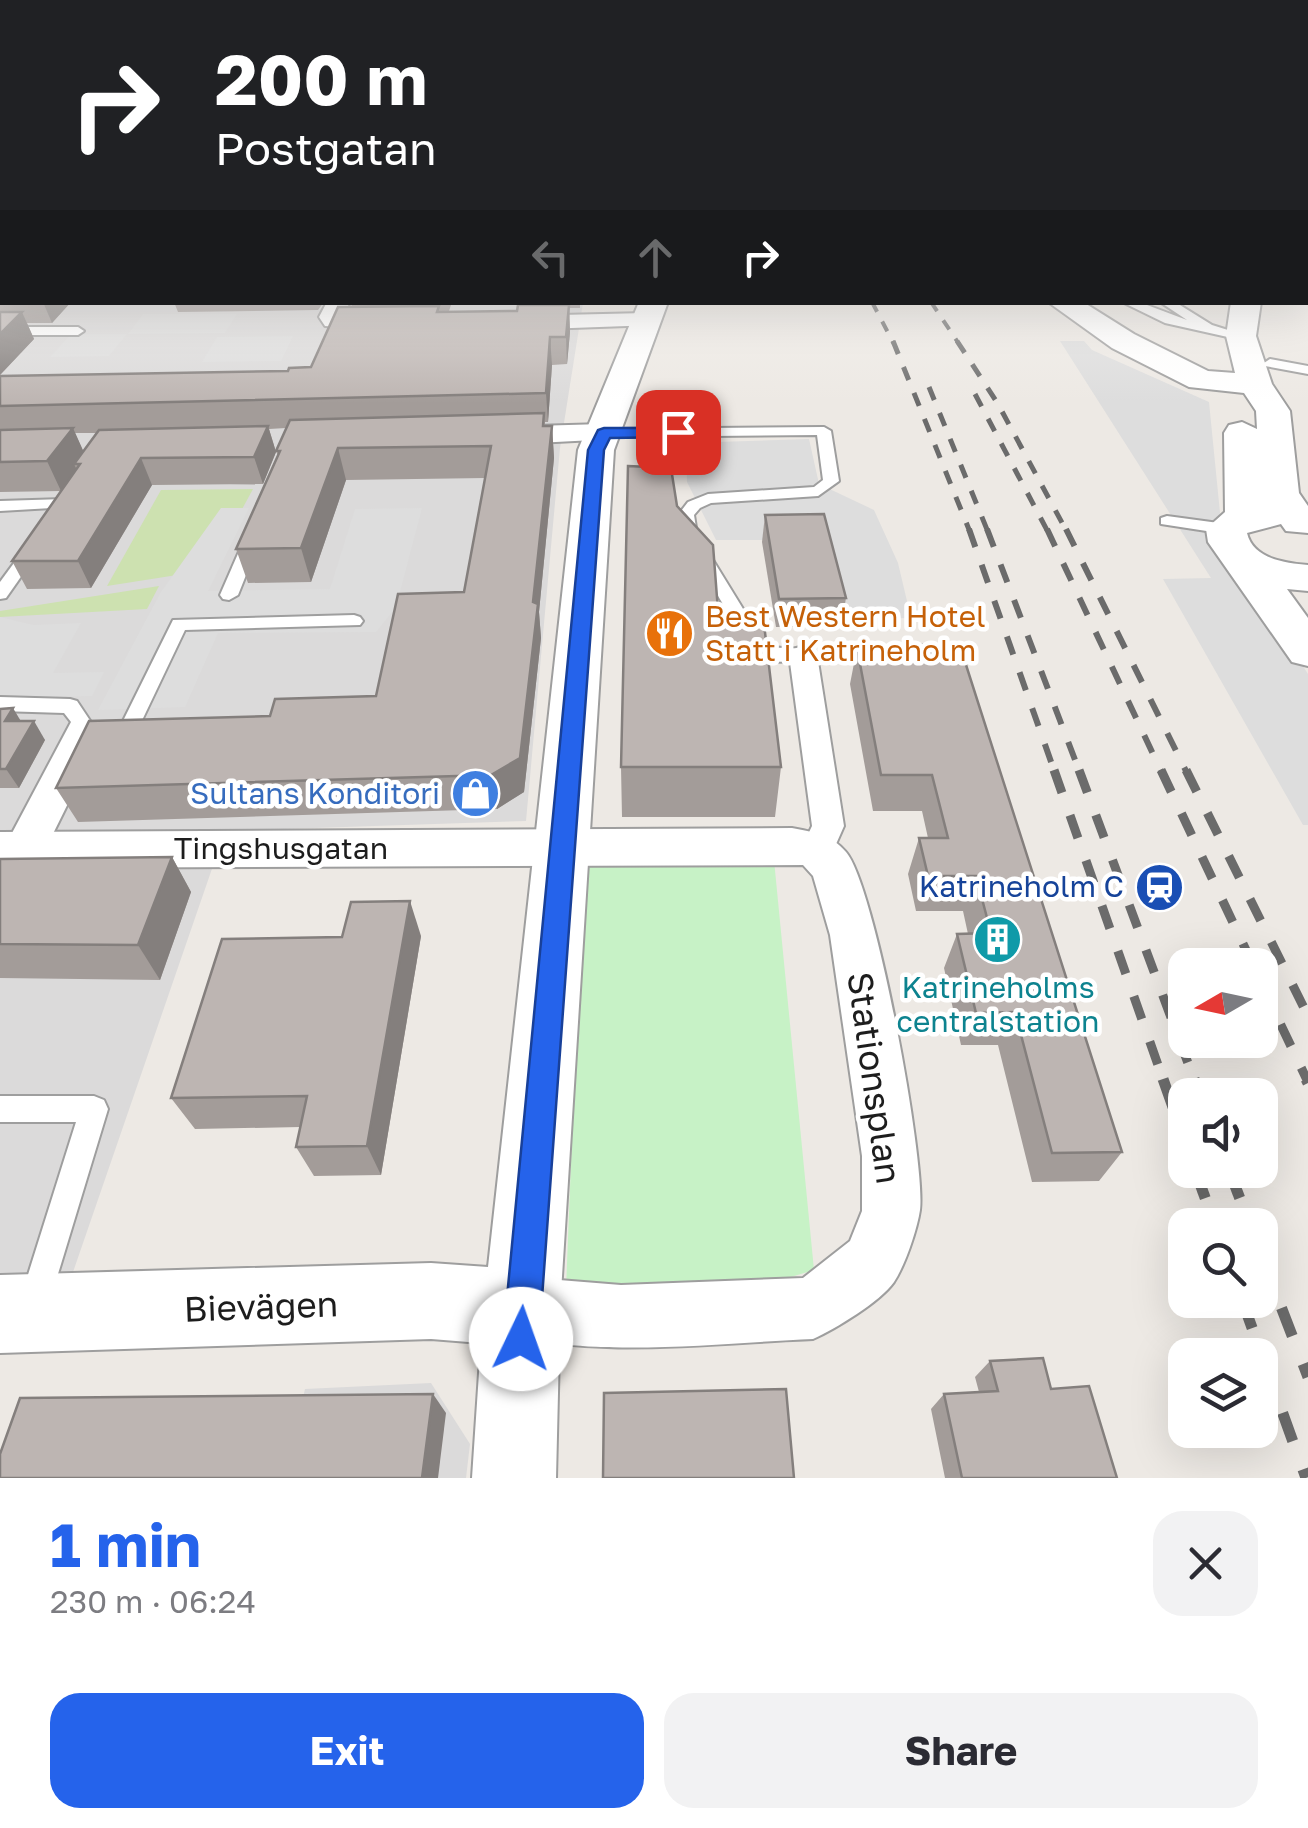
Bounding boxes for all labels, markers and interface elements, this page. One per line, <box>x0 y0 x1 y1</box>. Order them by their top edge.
text: 200 m <box>215 36 427 120</box>
icon: right <box>50 40 180 170</box>
text: Postgatan <box>215 121 437 175</box>
icon: left <box>523 230 578 285</box>
icon: ahead <box>628 230 683 285</box>
icon: right <box>733 230 788 285</box>
pin <box>636 390 721 475</box>
icon: arrive <box>651 405 706 460</box>
place label: Best Western Hotel Statt i Katrineholm <box>705 598 986 668</box>
restaurant icon: Best Western Hotel Statt i Katrineholm <box>644 608 696 660</box>
shop icon: Sultans Konditori <box>449 768 501 820</box>
place label: Sultans Konditori <box>190 775 440 811</box>
street label: Tingshusgatan <box>174 830 388 866</box>
station icon: Katrineholm C <box>1133 861 1185 913</box>
place label: Katrineholm C <box>919 868 1124 904</box>
building icon: Katrineholms centralstation <box>972 913 1024 965</box>
north arrow <box>1168 948 1278 1058</box>
map controls <box>1168 948 1278 1448</box>
street label: Stationsplan <box>839 969 911 1187</box>
place label: Katrineholms centralstation <box>897 969 1099 1039</box>
button: sound <box>1168 1078 1278 1188</box>
button: search <box>1168 1208 1278 1318</box>
street label: Bievägen <box>183 1282 339 1330</box>
position arrow <box>469 1287 573 1391</box>
button: layers <box>1168 1338 1278 1448</box>
text: 1 min <box>50 1508 201 1580</box>
button: close <box>1153 1511 1258 1616</box>
text: 230 m · 06:24 <box>50 1582 256 1620</box>
button: Exit <box>50 1693 644 1808</box>
button: Share <box>664 1693 1258 1808</box>

